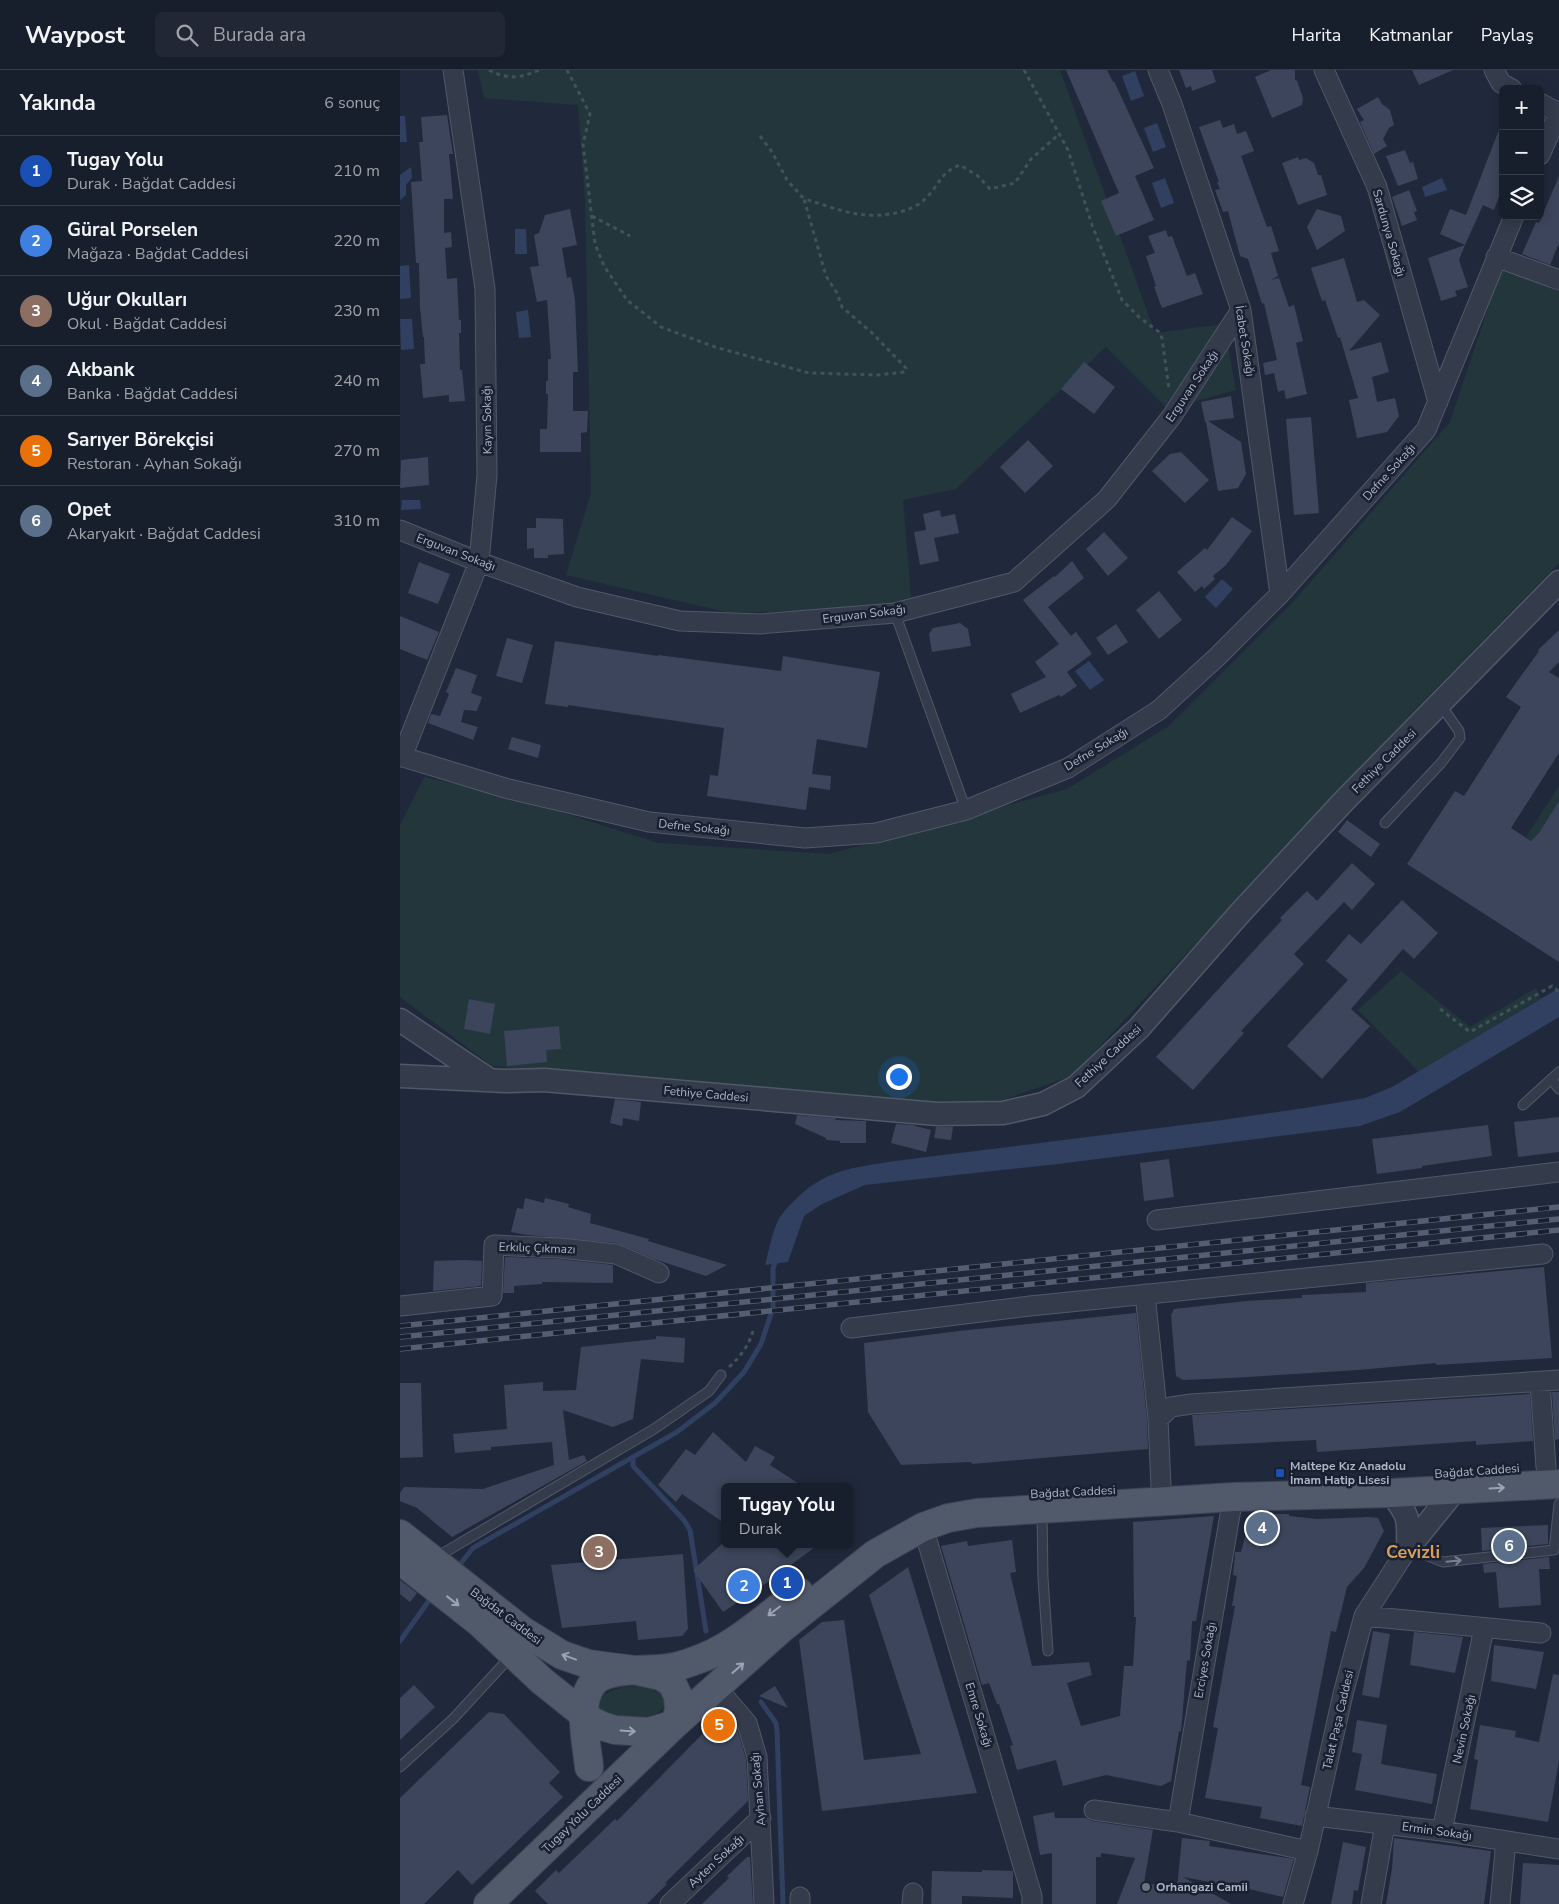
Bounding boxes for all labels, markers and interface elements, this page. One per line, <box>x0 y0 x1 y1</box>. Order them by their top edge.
search box <box>155 12 505 57</box>
text: Waypost <box>25 19 125 51</box>
icon: search <box>173 21 201 49</box>
text: Burada ara <box>213 22 306 48</box>
text: Harita <box>1292 23 1341 47</box>
text: Katmanlar <box>1369 23 1453 47</box>
text: Paylaş <box>1481 23 1534 47</box>
map controls <box>1499 85 1544 220</box>
button: + <box>1499 85 1544 130</box>
text: Yakında <box>20 89 96 117</box>
text: 6 sonuç <box>324 92 380 114</box>
button: − <box>1499 130 1544 175</box>
text: Tugay Yolu <box>67 147 163 173</box>
text: 1 <box>31 160 41 182</box>
text: 210 m <box>333 160 380 182</box>
text: Durak · Bağdat Caddesi <box>67 173 236 195</box>
button: layers <box>1499 175 1544 220</box>
street label: Sardunya Sokağı <box>1369 187 1409 279</box>
text: Güral Porselen <box>67 217 198 243</box>
text: 2 <box>31 230 41 252</box>
text: 220 m <box>333 230 380 252</box>
text: Mağaza · Bağdat Caddesi <box>67 243 248 265</box>
text: Uğur Okulları <box>67 287 187 313</box>
text: 3 <box>31 300 41 322</box>
text: 230 m <box>333 300 380 322</box>
street label: İcabet Sokağı <box>1231 304 1259 378</box>
text: Okul · Bağdat Caddesi <box>67 313 227 335</box>
street label: Erguvan Sokağı <box>1162 347 1222 425</box>
text: Akbank <box>67 357 134 383</box>
text: 4 <box>31 370 41 392</box>
text: 240 m <box>333 370 380 392</box>
text: Banka · Bağdat Caddesi <box>67 383 237 405</box>
street label: Kayın Sokağı <box>478 385 496 455</box>
text: Sarıyer Börekçisi <box>67 427 214 453</box>
text: 5 <box>31 440 41 462</box>
text: 270 m <box>333 440 380 462</box>
street label: Defne Sokağı <box>1359 440 1419 504</box>
text: Restoran · Ayhan Sokağı <box>67 453 242 475</box>
text: Opet <box>67 497 111 523</box>
text: 6 <box>31 510 41 532</box>
text: 310 m <box>333 510 380 532</box>
text: Akaryakıt · Bağdat Caddesi <box>67 523 261 545</box>
street label: Erguvan Sokağı <box>414 530 498 574</box>
street label: Erguvan Sokağı <box>822 601 906 627</box>
street label: Defne Sokağı <box>1061 724 1131 774</box>
street label: Fethiye Caddesi <box>1348 725 1420 797</box>
street label: Defne Sokağı <box>657 815 731 839</box>
street label: Fethiye Caddesi <box>1071 1021 1145 1091</box>
your location <box>886 1064 912 1090</box>
street label: Fethiye Caddesi <box>663 1082 749 1106</box>
street label: Erkılıç Çıkmazı <box>498 1239 576 1257</box>
place label: Maltepe Kız Anadolu İmam Hatip Lisesi <box>1290 1458 1406 1488</box>
street label: Bağdat Caddesi <box>1434 1460 1520 1482</box>
marker: Maltepe Kız Anadolu İmam Hatip Lisesi <box>1274 1467 1286 1479</box>
street label: Bağdat Caddesi <box>1030 1482 1116 1502</box>
popup <box>721 1483 853 1548</box>
one-way arrow <box>1489 1483 1505 1493</box>
text: Tugay Yolu <box>739 1492 835 1518</box>
pin: 4 <box>1246 1509 1278 1547</box>
text: Durak <box>739 1518 782 1540</box>
pin: 6 <box>1493 1527 1525 1565</box>
pin: 3 <box>583 1533 615 1571</box>
district label: Cevizli <box>1386 1540 1440 1564</box>
one-way arrow <box>1445 1556 1461 1566</box>
pin: 1 <box>771 1564 803 1602</box>
pin: 2 <box>728 1567 760 1605</box>
street label: Bağdat Caddesi <box>467 1584 545 1648</box>
one-way arrow <box>446 1596 459 1607</box>
one-way arrow <box>768 1605 781 1616</box>
street label: Erciyes Sokağı <box>1190 1621 1220 1699</box>
one-way arrow <box>562 1652 578 1662</box>
one-way arrow <box>731 1662 744 1673</box>
street label: Talat Paşa Caddesi <box>1319 1669 1357 1771</box>
street label: Emre Sokağı <box>962 1681 996 1749</box>
street label: Nevin Sokağı <box>1449 1693 1479 1765</box>
pin: 5 <box>703 1706 735 1744</box>
one-way arrow <box>620 1726 636 1735</box>
street label: Ayhan Sokağı <box>747 1752 769 1826</box>
street label: Tugay Yolu Caddesi <box>539 1772 625 1856</box>
street label: Ermin Sokağı <box>1401 1818 1473 1844</box>
street label: Ayten Sokağı <box>684 1831 748 1891</box>
place label: Orhangazi Camii <box>1156 1879 1248 1895</box>
marker: Orhangazi Camii <box>1140 1881 1152 1893</box>

